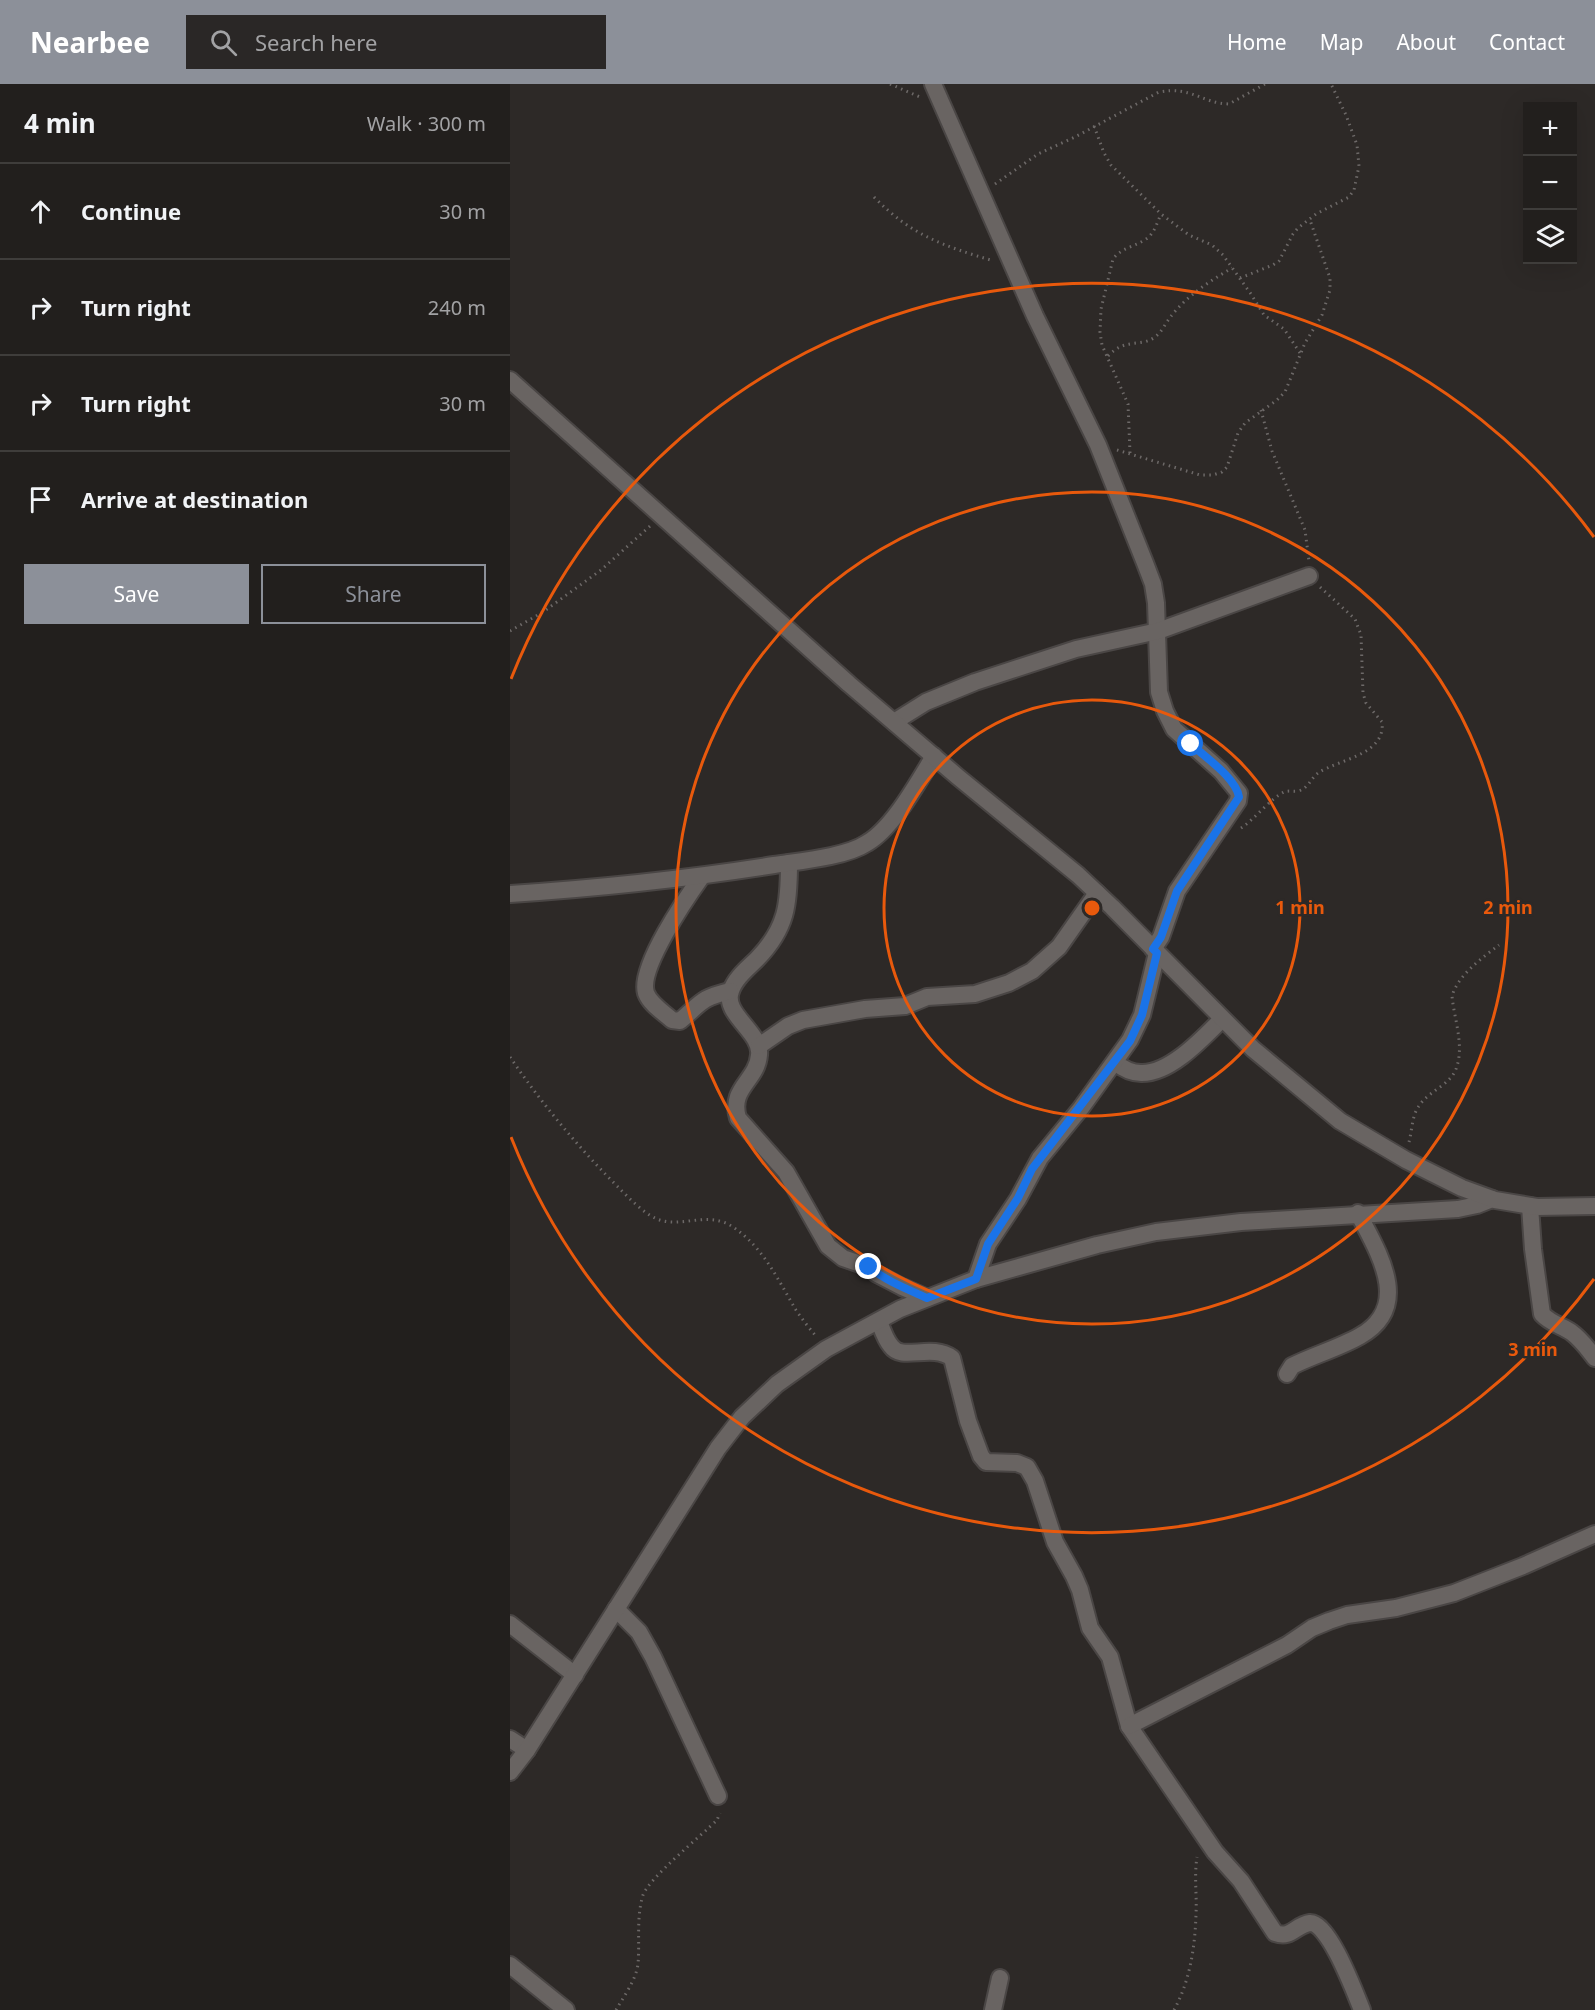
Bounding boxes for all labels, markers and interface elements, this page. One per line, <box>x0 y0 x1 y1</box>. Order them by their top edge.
search box <box>186 15 606 69</box>
text: Nearbee <box>30 23 150 61</box>
icon: search <box>207 26 240 59</box>
text: Search here <box>255 27 377 57</box>
text: Home <box>1227 28 1287 56</box>
text: Map <box>1320 28 1363 56</box>
text: About <box>1396 28 1456 56</box>
text: Contact <box>1489 28 1565 56</box>
map controls <box>1523 102 1577 264</box>
button: + <box>1523 102 1577 156</box>
text: 4 min <box>24 105 96 141</box>
text: Walk · 300 m <box>367 110 486 137</box>
button: − <box>1523 156 1577 210</box>
icon: ahead <box>24 195 57 228</box>
text: Continue <box>81 196 181 226</box>
text: 30 m <box>439 198 486 225</box>
button: layers <box>1523 210 1577 264</box>
icon: right <box>24 291 57 324</box>
text: Turn right <box>81 292 191 322</box>
text: 240 m <box>428 294 486 321</box>
icon: right <box>24 387 57 420</box>
text: Turn right <box>81 388 191 418</box>
text: 30 m <box>439 390 486 417</box>
icon: arrive <box>24 483 57 516</box>
text: Arrive at destination <box>81 484 308 514</box>
button: Save <box>24 564 249 624</box>
button: Share <box>261 564 486 624</box>
route start <box>1177 730 1203 756</box>
text: 1 min <box>1275 895 1325 919</box>
text: 2 min <box>1483 895 1533 919</box>
centre of rings <box>1082 898 1102 918</box>
route end <box>855 1253 881 1279</box>
text: 3 min <box>1508 1337 1558 1361</box>

